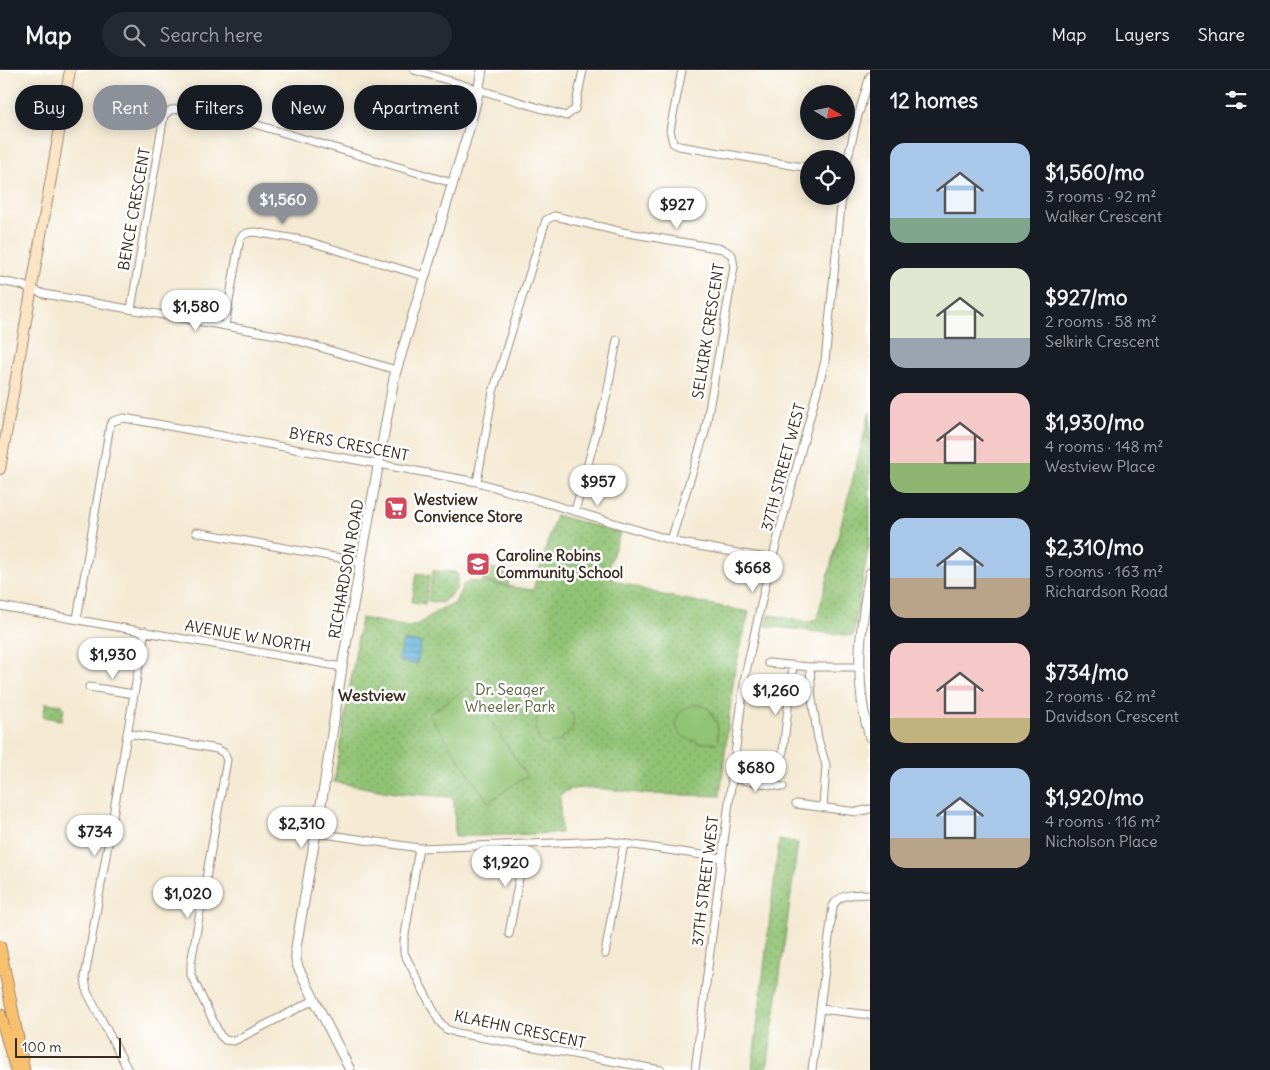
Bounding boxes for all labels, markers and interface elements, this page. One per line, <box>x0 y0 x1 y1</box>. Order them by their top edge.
search box <box>102 12 452 57</box>
text: Map <box>25 20 72 50</box>
icon: search <box>120 21 148 49</box>
text: Search here <box>160 23 263 47</box>
text: Map <box>1051 23 1086 46</box>
text: Layers <box>1114 23 1170 46</box>
text: Share <box>1198 23 1245 46</box>
chip: Buy <box>15 85 83 130</box>
chip: Rent <box>93 85 167 130</box>
chip: Filters <box>177 85 262 130</box>
chip: New <box>272 85 344 130</box>
chip: Apartment <box>354 85 477 130</box>
north arrow <box>800 85 855 140</box>
map controls <box>800 85 855 205</box>
icon: filters <box>1222 86 1250 114</box>
text: 12 homes <box>890 87 978 114</box>
street label: BENCE CRESCENT <box>114 146 154 272</box>
button: locate <box>800 150 855 205</box>
text: $1,560/mo <box>1045 159 1144 186</box>
icon: home <box>930 163 990 223</box>
pin: $1,560 <box>242 182 324 225</box>
text: 3 rooms · 92 m² <box>1045 186 1157 206</box>
pin: $927 <box>647 188 707 230</box>
text: $1,560 <box>259 189 307 209</box>
text: $927 <box>660 194 694 214</box>
text: Walker Crescent <box>1045 206 1162 226</box>
street label: SELKIRK CRESCENT <box>688 262 728 400</box>
text: $927/mo <box>1045 284 1128 311</box>
icon: home <box>930 288 990 348</box>
pin: $1,580 <box>155 290 237 332</box>
text: $1,580 <box>172 296 220 316</box>
text: 2 rooms · 58 m² <box>1045 311 1157 331</box>
text: Selkirk Crescent <box>1045 331 1160 351</box>
street label: 37TH STREET WEST <box>757 401 809 533</box>
text: $1,930/mo <box>1045 409 1144 436</box>
icon: home <box>930 413 990 473</box>
street label: BYERS CRESCENT <box>288 423 411 465</box>
text: 4 rooms · 148 m² <box>1045 436 1164 456</box>
text: Westview Place <box>1045 456 1155 476</box>
pin: $957 <box>568 464 628 507</box>
text: $957 <box>580 471 616 491</box>
place label: Westview Convience Store <box>414 490 522 526</box>
supermarket icon: Westview Convience Store <box>383 495 409 521</box>
street label: RICHARDSON ROAD <box>324 498 368 640</box>
text: $2,310/mo <box>1045 534 1144 561</box>
icon: home <box>930 538 990 598</box>
place label: Caroline Robins Community School <box>496 546 623 583</box>
pin: $668 <box>723 550 783 593</box>
school or university icon: Caroline Robins Community School <box>465 551 491 577</box>
text: $668 <box>735 557 771 577</box>
text: 5 rooms · 163 m² <box>1045 561 1163 581</box>
text: Richardson Road <box>1045 581 1168 601</box>
street label: AVENUE W NORTH <box>184 616 313 656</box>
pin: $1,930 <box>72 638 154 680</box>
text: $1,930 <box>89 644 137 664</box>
text: $734/mo <box>1045 659 1129 686</box>
icon: home <box>930 663 990 723</box>
pin: $1,260 <box>735 674 817 716</box>
park label: Dr. Seager Wheeler Park <box>465 680 556 716</box>
text: $1,260 <box>753 680 799 700</box>
district label: Westview <box>338 685 406 705</box>
text: 2 rooms · 62 m² <box>1045 686 1156 706</box>
text: Davidson Crescent <box>1045 706 1179 726</box>
pin: $680 <box>726 750 786 793</box>
text: $680 <box>737 757 775 777</box>
text: $1,920/mo <box>1045 784 1144 811</box>
icon: home <box>930 788 990 848</box>
pin: $2,310 <box>261 806 343 849</box>
text: 4 rooms · 116 m² <box>1045 811 1161 831</box>
text: $2,310 <box>279 813 325 833</box>
pin: $734 <box>65 814 125 857</box>
street label: 37TH STREET WEST <box>688 815 722 947</box>
text: $734 <box>77 821 113 841</box>
text: Nicholson Place <box>1045 831 1158 851</box>
pin: $1,920 <box>465 846 547 888</box>
text: $1,920 <box>483 852 529 872</box>
pin: $1,020 <box>147 876 229 919</box>
text: $1,020 <box>164 883 212 903</box>
street label: KLAEHN CRESCENT <box>453 1006 588 1052</box>
scale bar <box>15 1035 121 1058</box>
text: 100 m <box>22 1038 62 1056</box>

